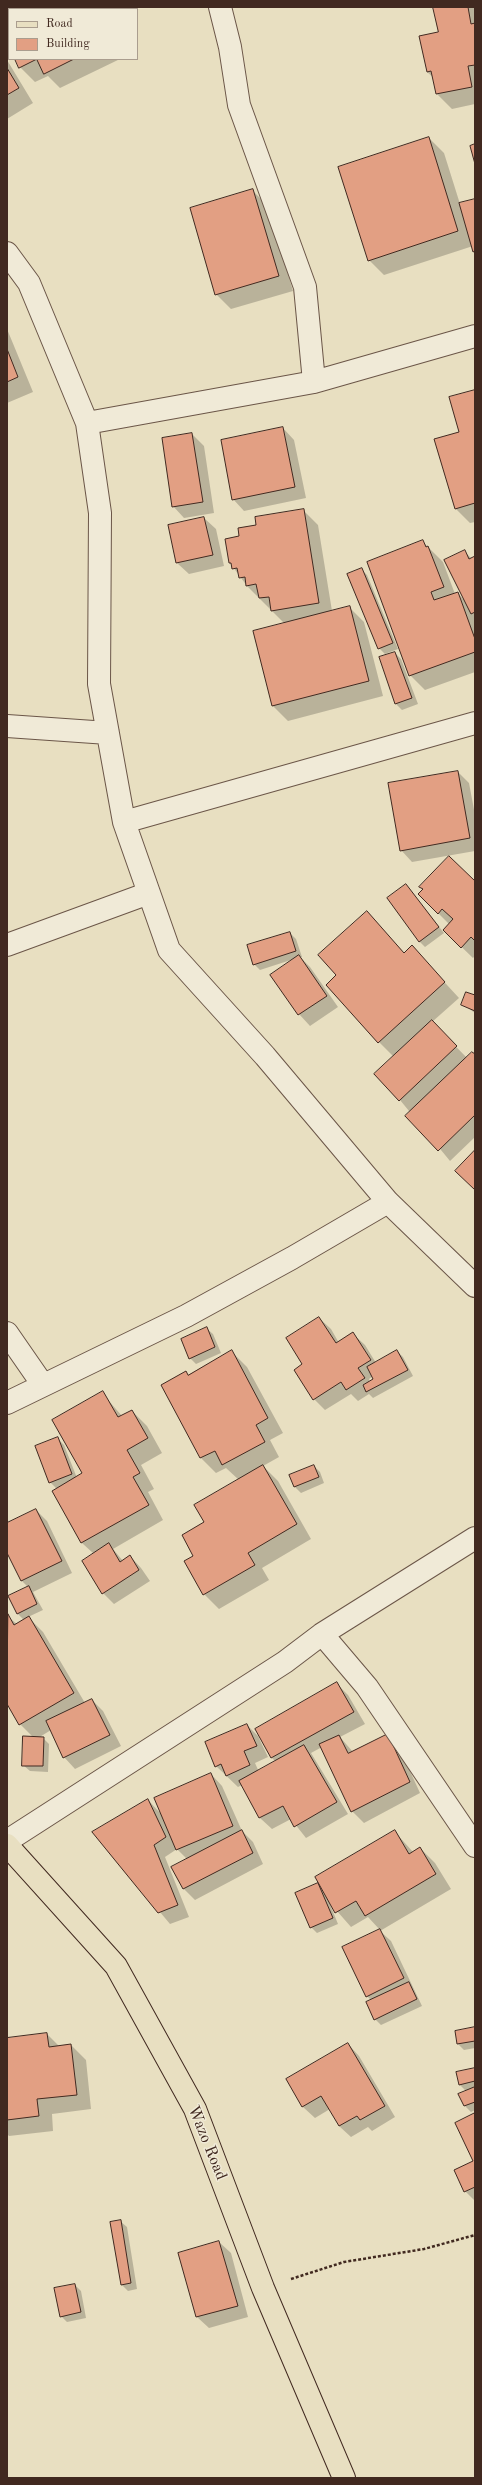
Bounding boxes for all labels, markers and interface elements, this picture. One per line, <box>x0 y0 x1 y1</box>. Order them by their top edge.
legend <box>8 8 138 60</box>
text: Road <box>46 18 73 30</box>
text: Building <box>46 38 90 50</box>
street label: Wazo Road <box>183 2103 231 2183</box>

